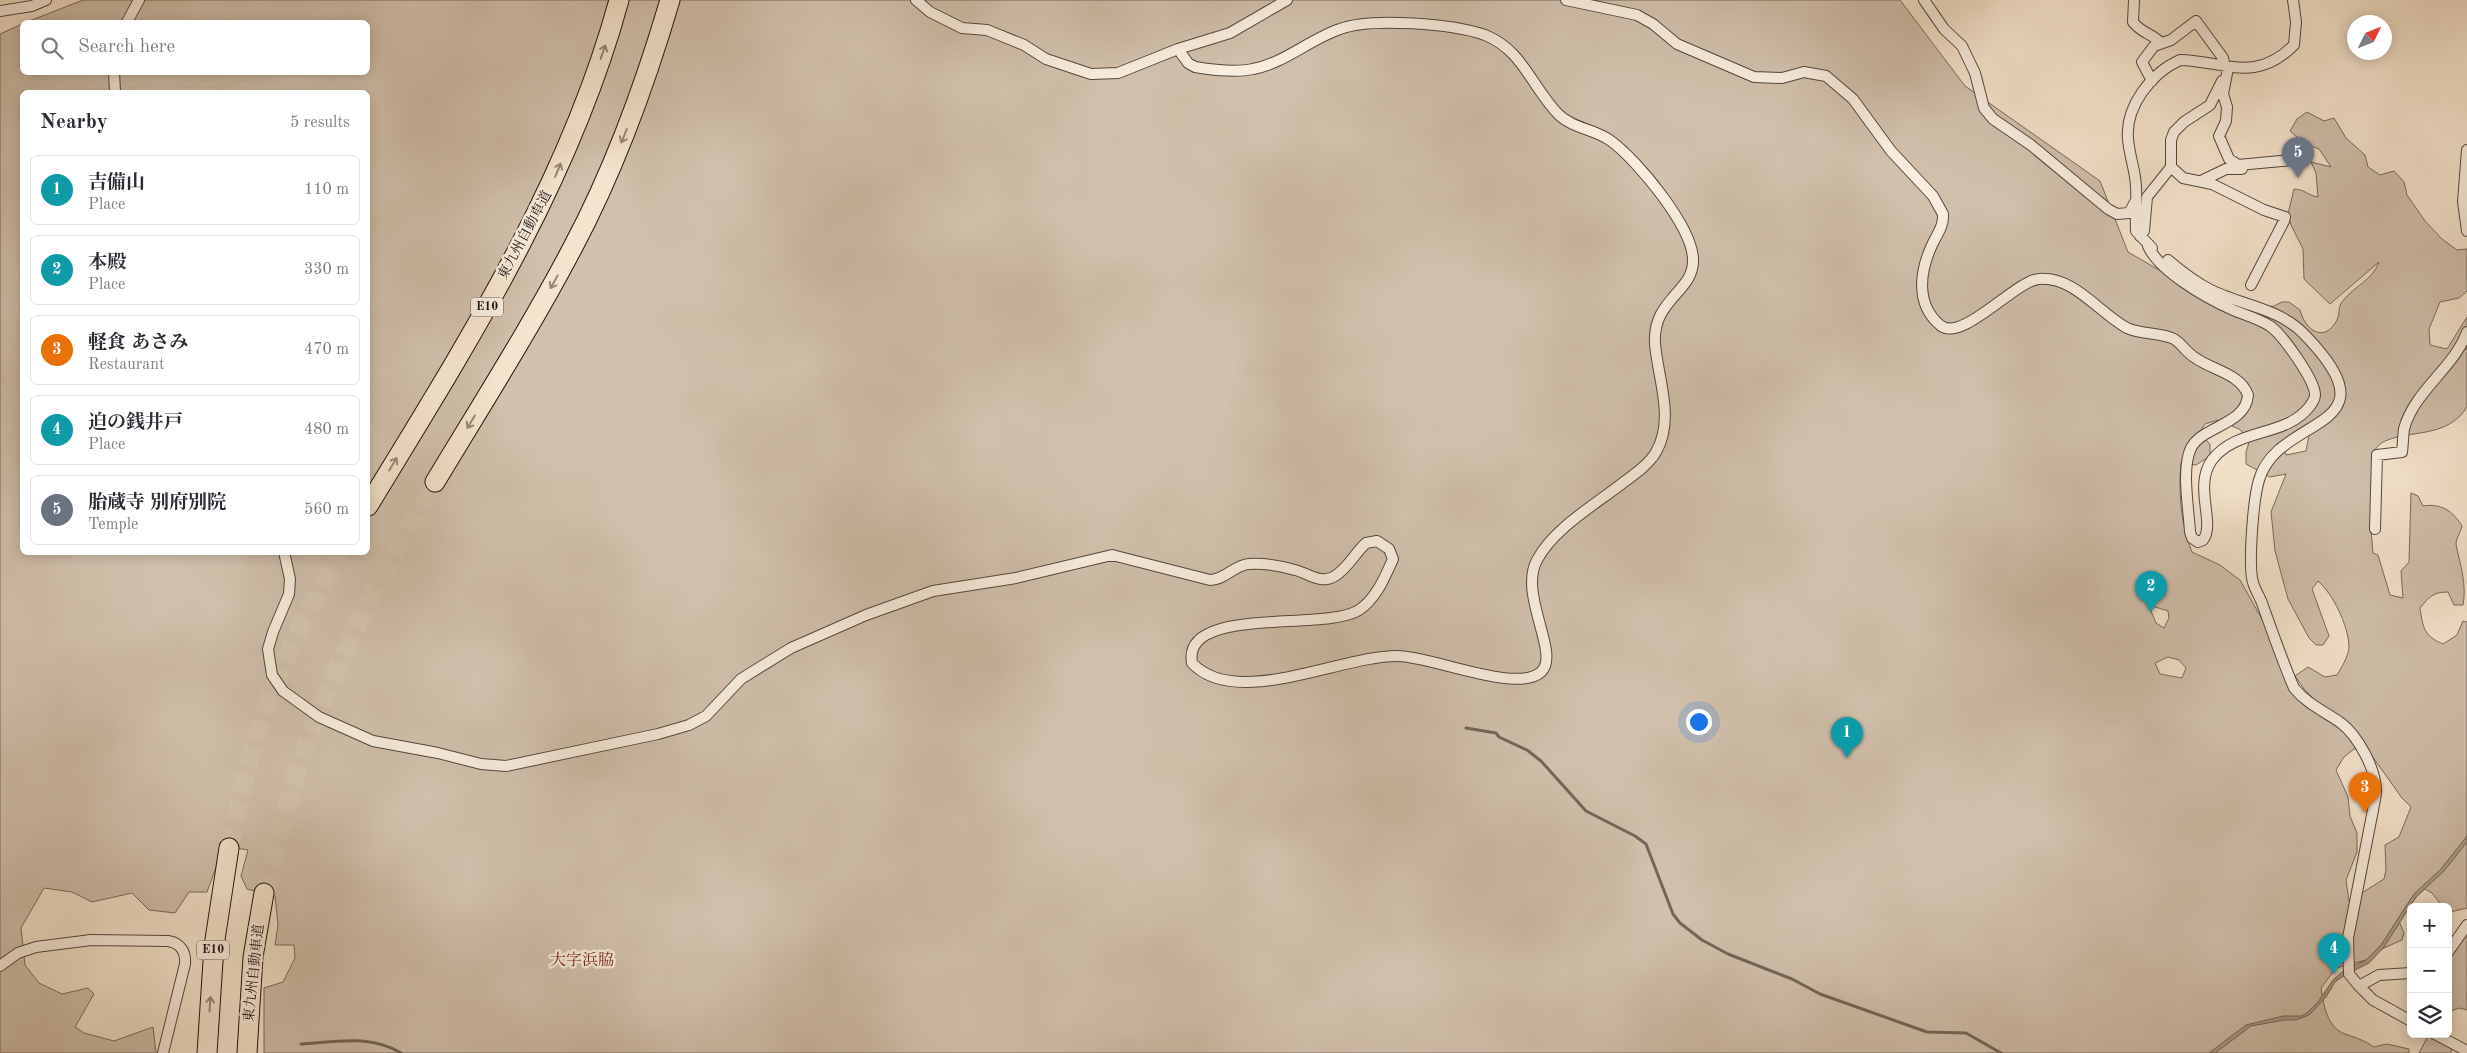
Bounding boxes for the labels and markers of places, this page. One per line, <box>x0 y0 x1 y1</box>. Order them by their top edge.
pin: 5 <box>2282 137 2314 178</box>
pin: 2 <box>2135 571 2167 612</box>
pin: 1 <box>1831 717 1863 758</box>
pin: 3 <box>2349 772 2381 813</box>
pin: 4 <box>2318 933 2350 974</box>

